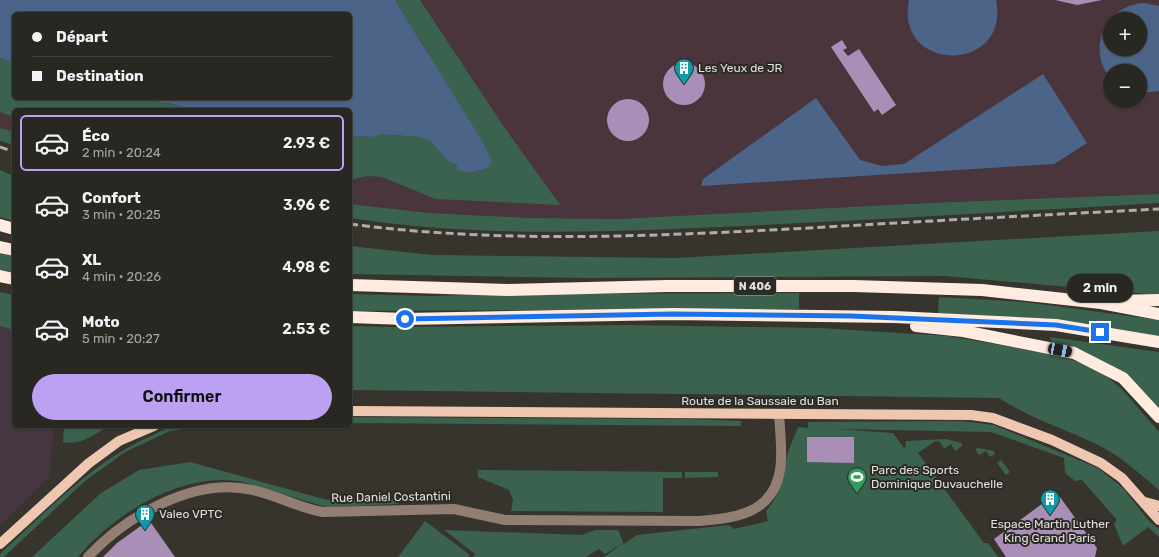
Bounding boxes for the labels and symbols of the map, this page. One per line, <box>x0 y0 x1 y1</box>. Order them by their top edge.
building icon: Les Yeux de JR <box>673 57 695 85</box>
place label: Les Yeux de JR <box>698 61 783 75</box>
callout: 2 min <box>1067 274 1133 302</box>
road number: N 406 <box>734 277 776 295</box>
route start <box>396 310 414 328</box>
route end <box>1091 323 1109 341</box>
car <box>1047 342 1073 358</box>
street label: Route de la Saussaie du Ban <box>681 394 839 408</box>
place label: Parc des Sports Dominique Duvauchelle <box>871 463 1003 491</box>
sports icon: Parc des Sports Dominique Duvauchelle <box>846 466 868 494</box>
building icon: Espace Martin Luther King Grand Paris <box>1039 488 1061 516</box>
street label: Rue Daniel Costantini <box>331 489 451 505</box>
building icon: Valeo VPTC <box>134 503 156 531</box>
place label: Valeo VPTC <box>159 507 222 521</box>
place label: Espace Martin Luther King Grand Paris <box>990 517 1110 545</box>

